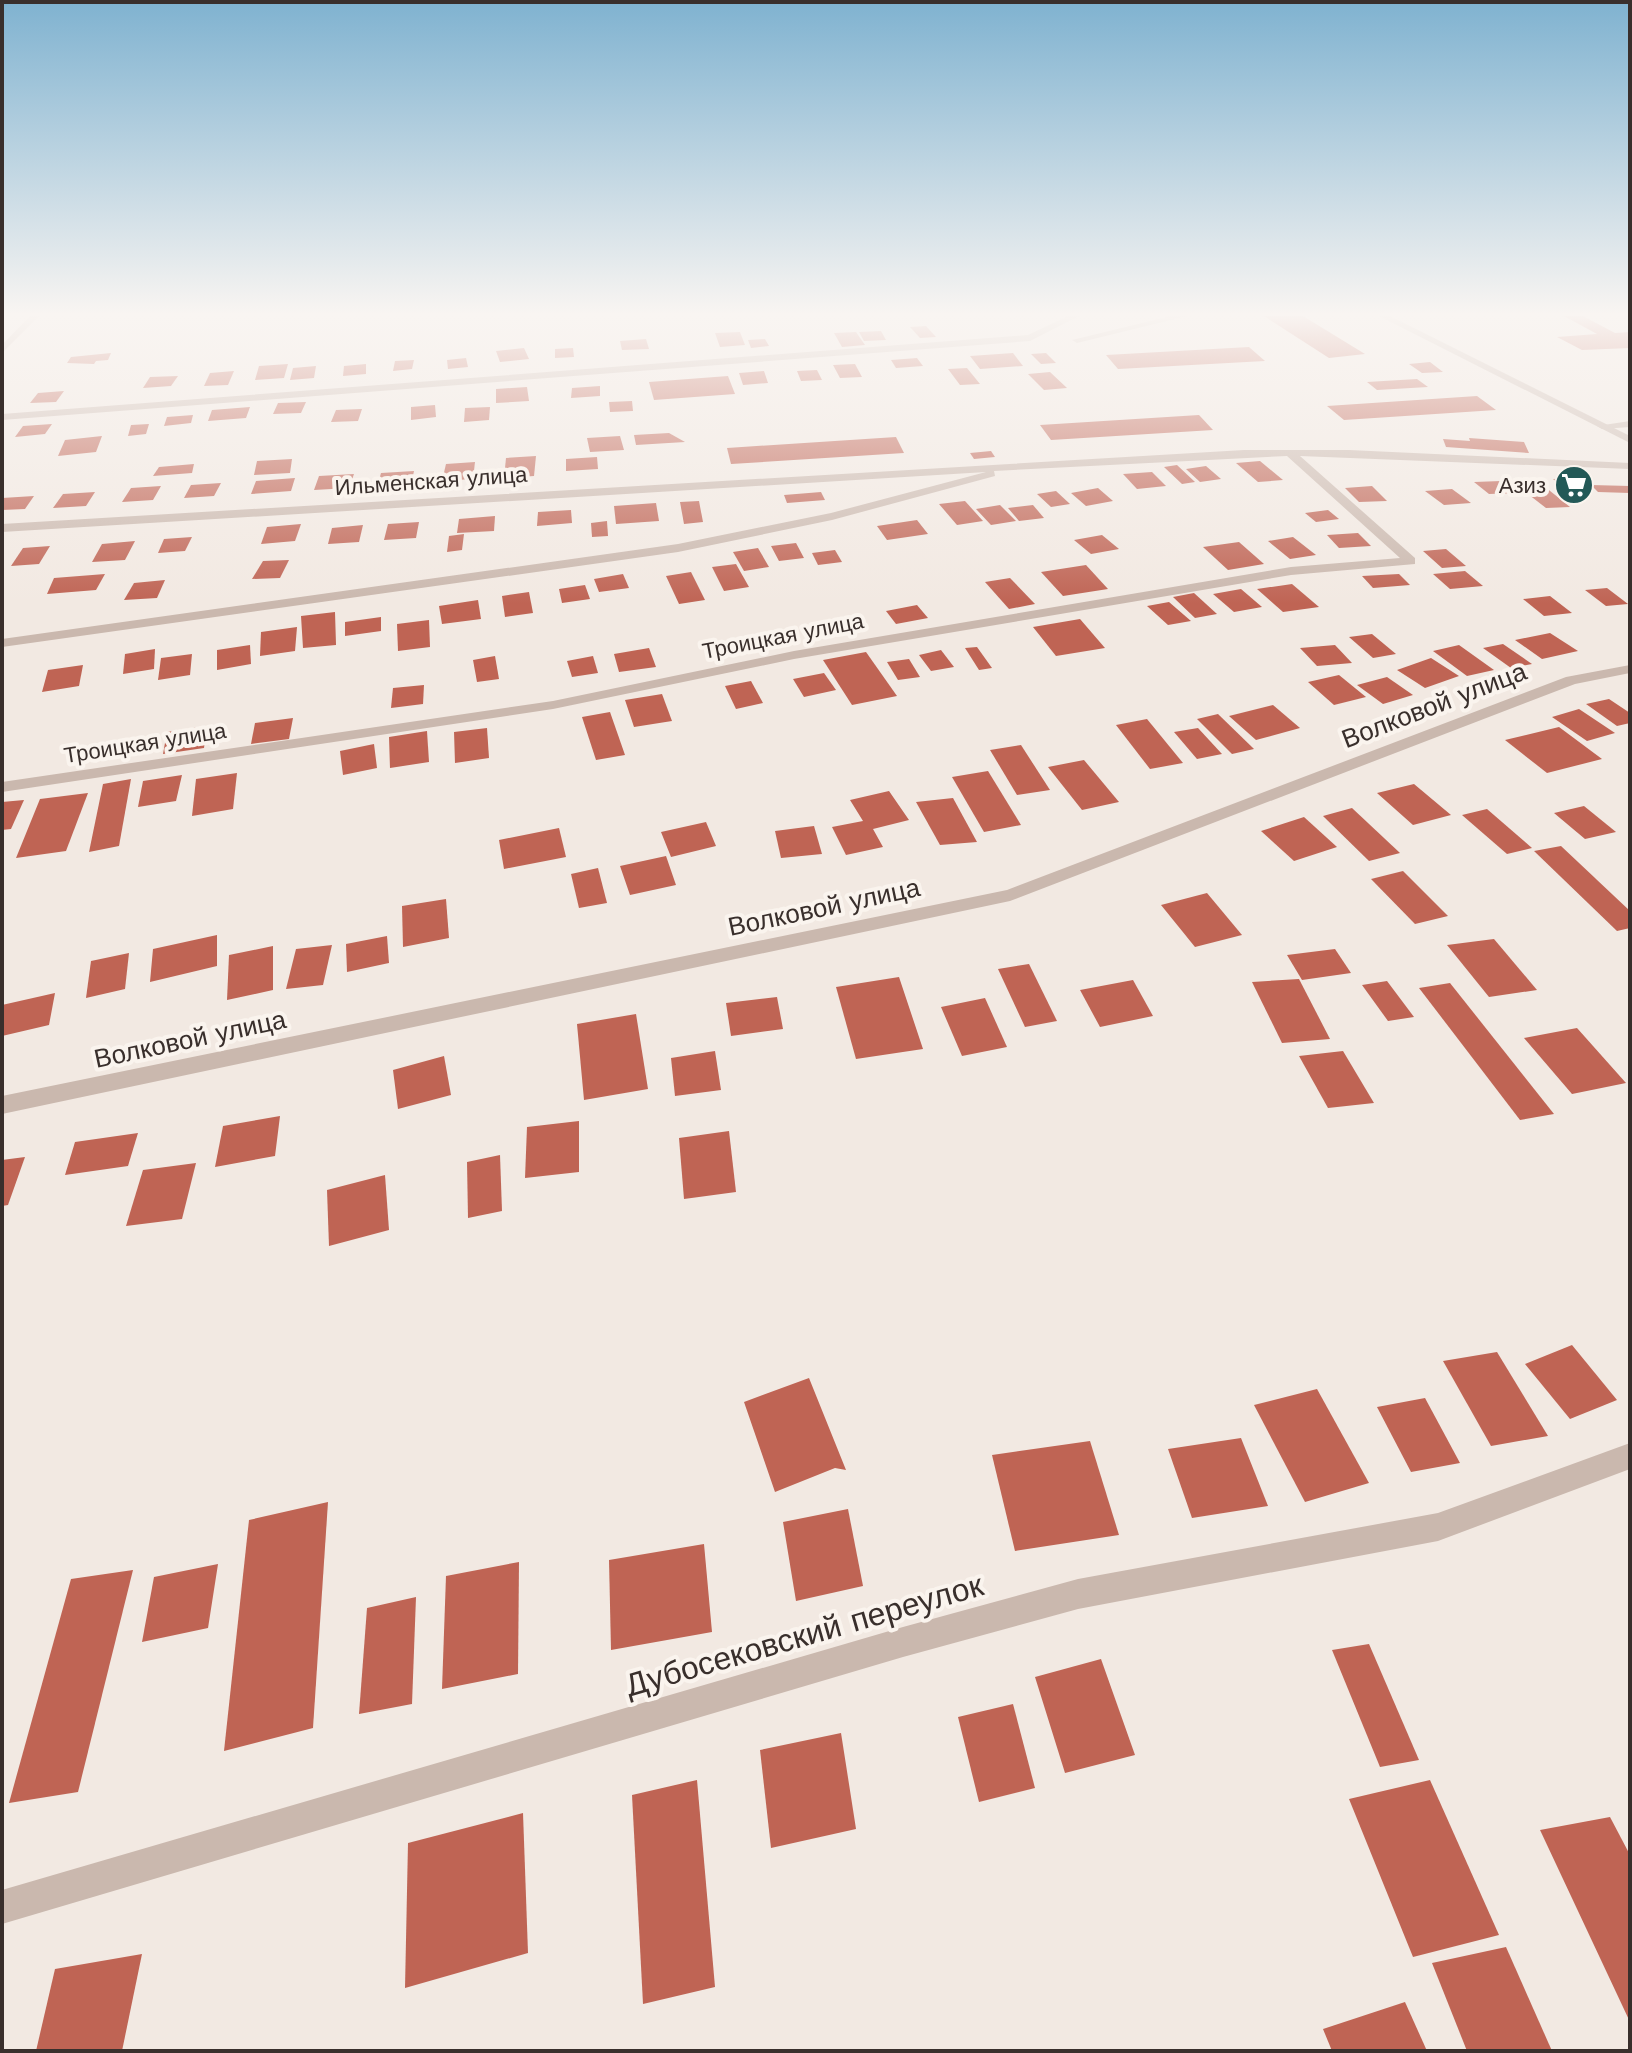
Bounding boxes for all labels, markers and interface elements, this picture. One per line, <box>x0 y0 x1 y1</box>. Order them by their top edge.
street label: Ильменская улица <box>334 462 529 500</box>
supermarket icon: Азиз <box>1553 464 1595 506</box>
place label: Азиз <box>1499 473 1546 498</box>
street label: Троицкая улица <box>700 608 867 664</box>
street label: Волковой улица <box>1337 656 1531 754</box>
street label: Троицкая улица <box>62 718 229 768</box>
street label: Волковой улица <box>725 872 923 942</box>
street label: Волковой улица <box>91 1004 289 1074</box>
street label: Дубосековский переулок <box>621 1565 988 1704</box>

